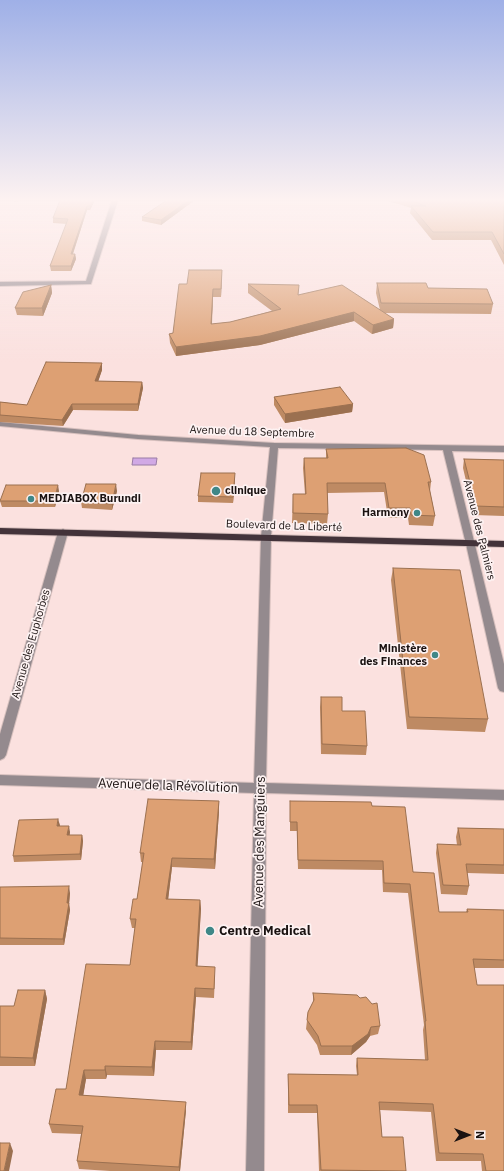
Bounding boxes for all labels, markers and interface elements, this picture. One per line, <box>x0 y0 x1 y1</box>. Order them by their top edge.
street label: Avenue du 18 Septembre <box>189 423 315 441</box>
street label: Avenue des Palmiers <box>460 478 498 582</box>
place label: clinique <box>225 484 266 498</box>
marker: clinique <box>210 485 222 497</box>
place label: MEDIABOX Burundi <box>39 492 141 506</box>
marker: MEDIABOX Burundi <box>26 494 36 504</box>
place label: Harmony <box>362 506 409 520</box>
marker: Harmony <box>412 508 422 518</box>
street label: Boulevard de La Liberté <box>226 517 342 535</box>
street label: Avenue des Euphorbes <box>9 588 53 700</box>
place label: Ministère des Finances <box>360 642 427 668</box>
marker: Ministère des Finances <box>430 650 440 660</box>
street label: Avenue de la Révolution <box>98 776 238 796</box>
street label: Avenue des Manguiers <box>251 776 269 908</box>
place label: Centre Medical <box>219 923 311 939</box>
marker: Centre Medical <box>204 925 216 937</box>
north arrow <box>448 1115 488 1155</box>
text: N <box>473 1131 487 1139</box>

